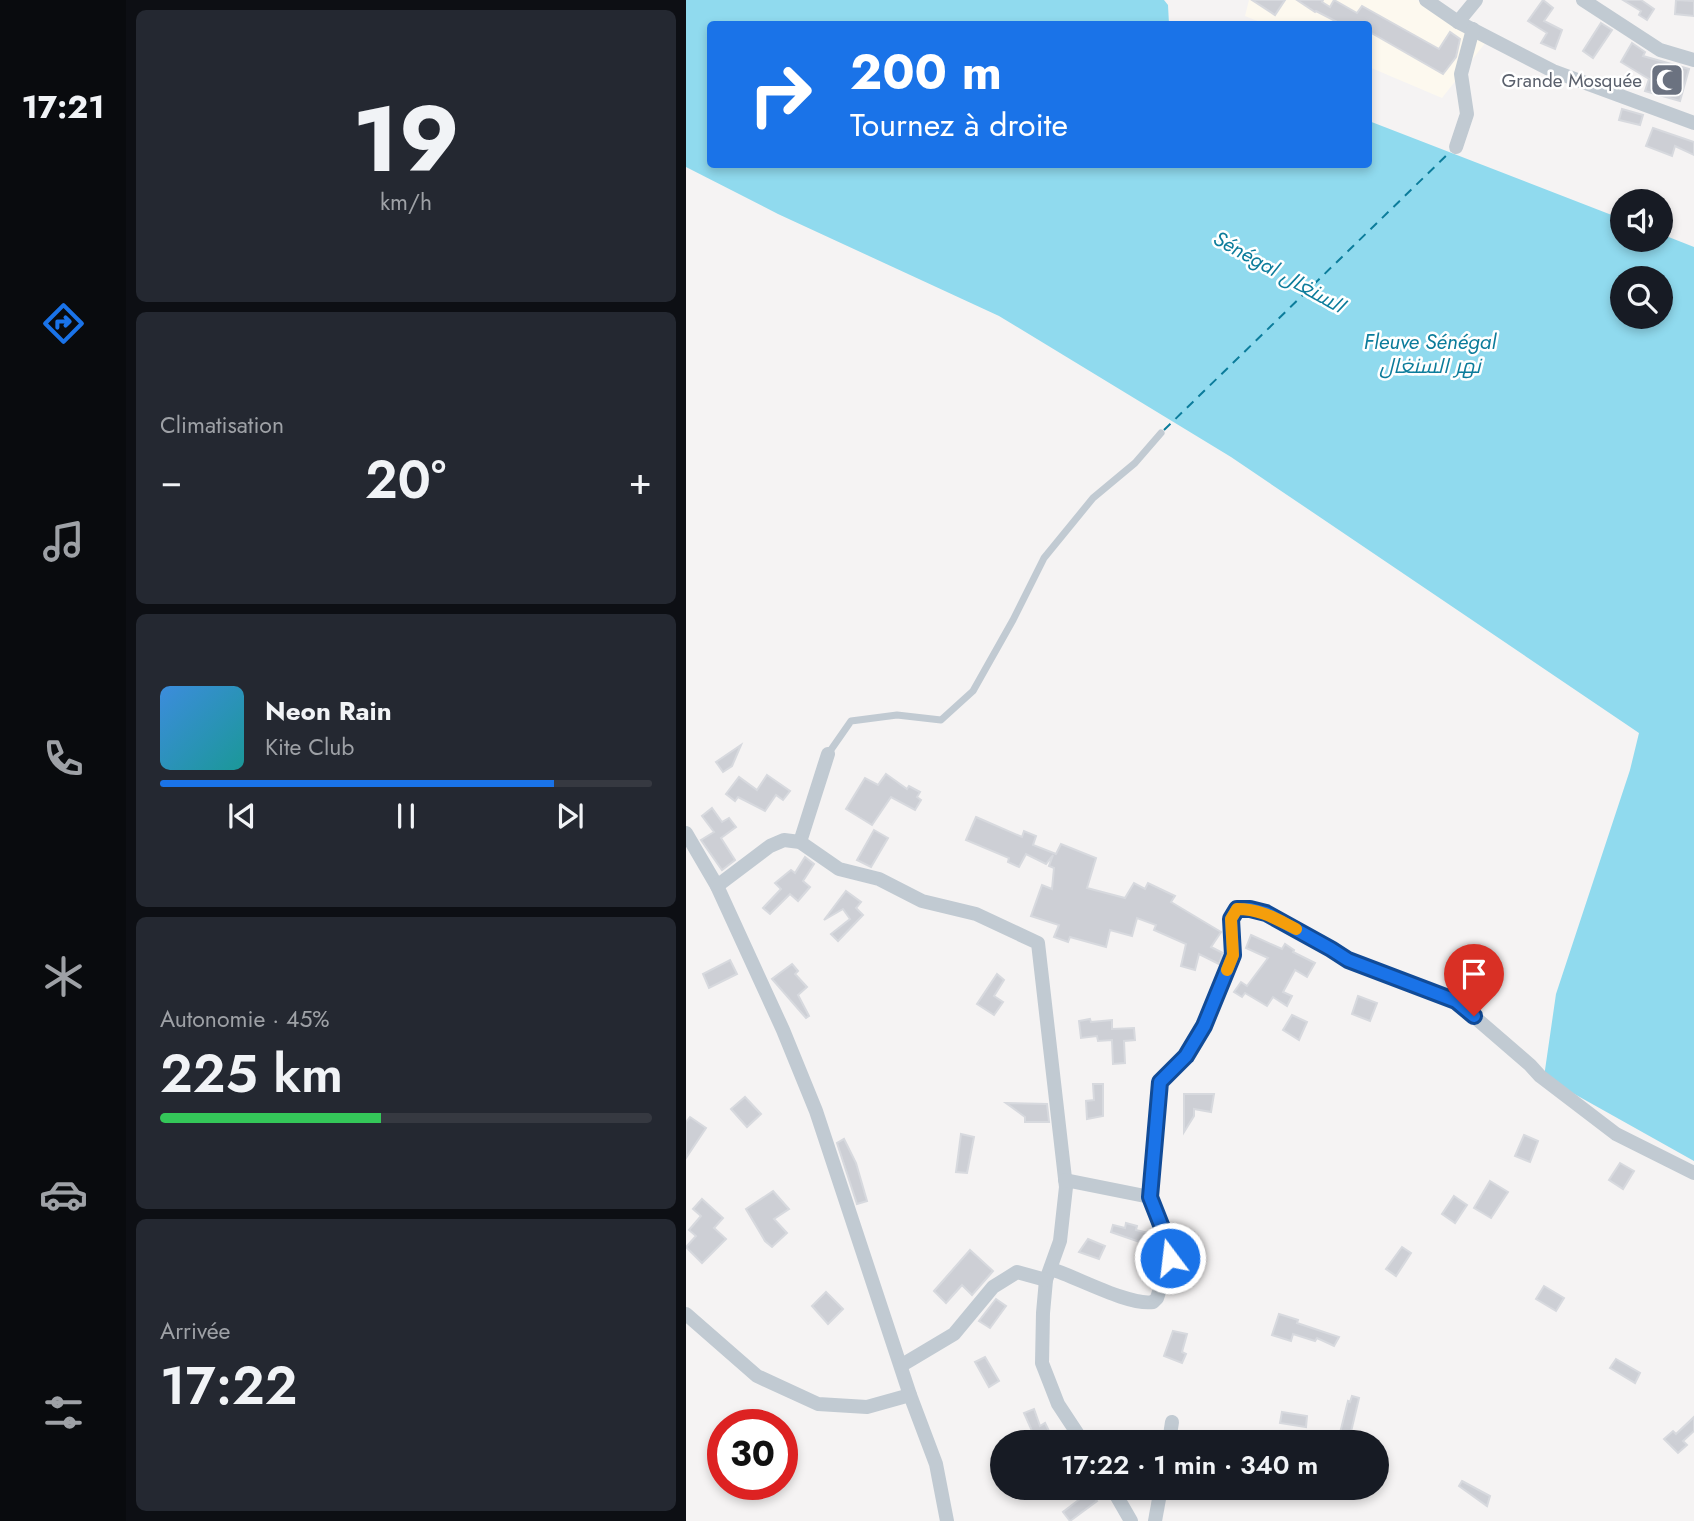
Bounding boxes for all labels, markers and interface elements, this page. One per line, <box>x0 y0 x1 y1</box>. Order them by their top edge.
text: 200 m <box>850 37 1002 107</box>
icon: right <box>735 49 826 140</box>
mosque icon: Grande Mosquée <box>1648 61 1686 99</box>
place label: Grande Mosquée <box>1502 67 1642 94</box>
text: 19 <box>352 74 460 205</box>
text: 17:21 <box>21 84 105 130</box>
text: Tournez à droite <box>850 102 1068 148</box>
text: km/h <box>380 185 432 219</box>
map controls <box>1610 189 1673 329</box>
button: sound <box>1610 189 1673 252</box>
water label: Sénégal السنغال <box>1208 223 1352 322</box>
button: search <box>1610 266 1673 329</box>
icon: directions <box>39 299 88 348</box>
water label: Fleuve Sénégal نهر السنغال <box>1364 327 1497 381</box>
text: Climatisation <box>160 408 284 442</box>
text: 20° <box>365 442 446 518</box>
text: − <box>160 453 182 508</box>
text: + <box>629 453 652 508</box>
icon: music <box>39 517 88 566</box>
text: Neon Rain <box>265 692 392 730</box>
text: Kite Club <box>265 730 354 764</box>
icon: phone <box>39 734 88 783</box>
icon: previous <box>223 797 261 835</box>
icon: pause <box>387 797 425 835</box>
icon: next <box>551 797 589 835</box>
pin <box>1444 944 1504 1016</box>
icon: climate <box>39 952 88 1001</box>
icon: arrive <box>1455 955 1493 993</box>
text: Autonomie · 45% <box>160 1002 330 1036</box>
text: 225 km <box>160 1036 343 1112</box>
icon: car <box>39 1170 88 1219</box>
position arrow <box>1133 1221 1207 1295</box>
text: Arrivée <box>160 1314 230 1348</box>
text: 17:22 <box>160 1348 297 1424</box>
icon: filters <box>39 1388 88 1437</box>
speed limit sign: 30 <box>707 1409 798 1500</box>
text: 17:22 · 1 min · 340 m <box>1061 1446 1318 1484</box>

